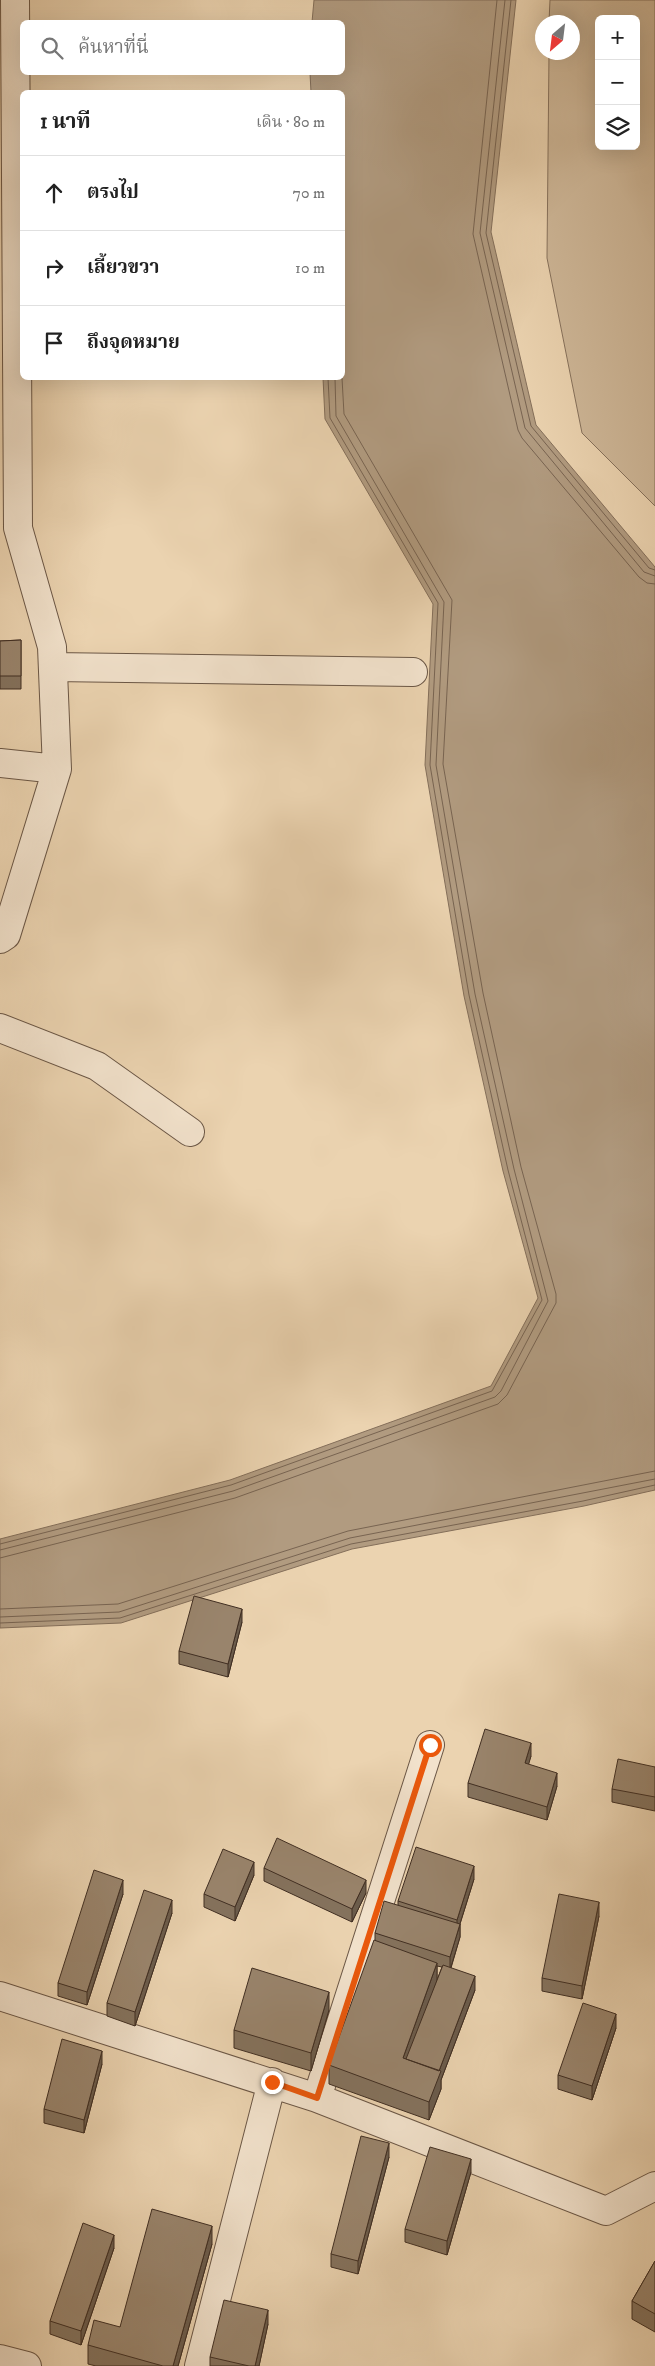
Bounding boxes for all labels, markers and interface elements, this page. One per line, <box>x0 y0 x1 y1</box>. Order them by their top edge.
north arrow <box>535 15 580 60</box>
map controls <box>595 15 640 150</box>
button: + <box>595 15 640 60</box>
search box <box>20 20 345 75</box>
icon: search <box>38 34 66 62</box>
text: ค้นหาที่นี่ <box>78 36 149 59</box>
button: − <box>595 60 640 105</box>
button: layers <box>595 105 640 150</box>
text: 1 นาที <box>40 109 91 135</box>
text: เดิน · 80 m <box>256 112 325 132</box>
icon: ahead <box>40 179 68 207</box>
text: ตรงไป <box>87 181 139 204</box>
text: 70 m <box>293 183 325 203</box>
icon: right <box>40 254 68 282</box>
text: เลี้ยวขวา <box>87 256 159 279</box>
text: 10 m <box>295 258 325 278</box>
icon: arrive <box>40 329 68 357</box>
text: ถึงจุดหมาย <box>87 331 180 354</box>
route start <box>419 1734 442 1757</box>
route end <box>261 2071 284 2094</box>

